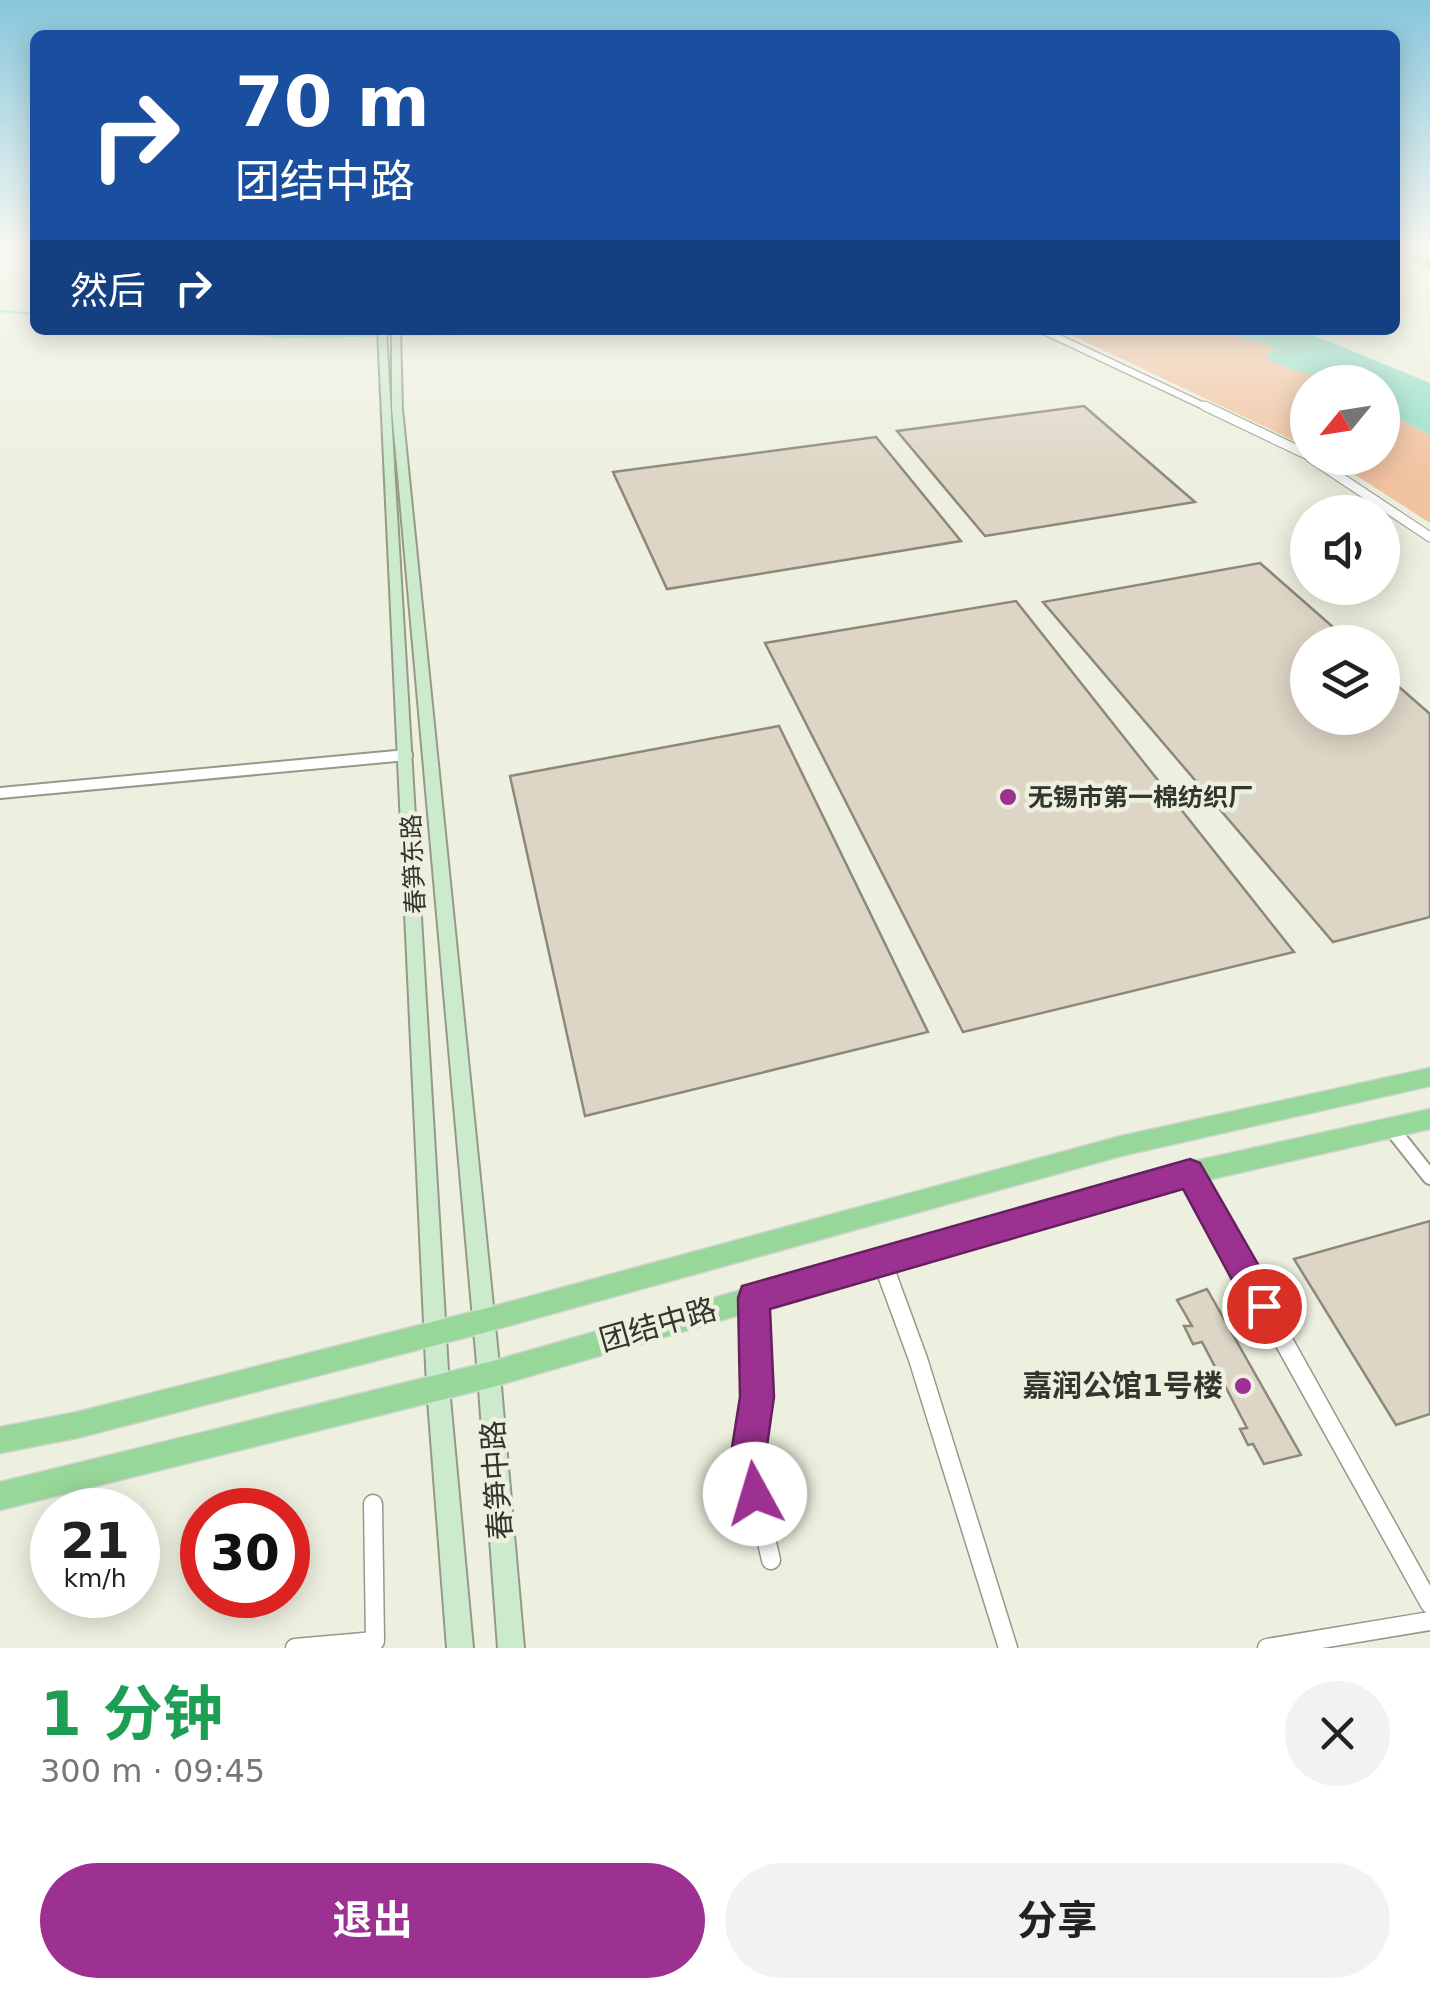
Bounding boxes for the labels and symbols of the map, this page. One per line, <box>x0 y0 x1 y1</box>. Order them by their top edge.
north arrow <box>1290 365 1400 475</box>
place label: 无锡市第一棉纺织厂 <box>1028 783 1253 812</box>
marker: 无锡市第一棉纺织厂 <box>997 786 1019 808</box>
street label: 春笋东路 <box>396 813 431 915</box>
pin <box>1222 1264 1307 1349</box>
street label: 团结中路 <box>595 1291 720 1358</box>
place label: 嘉润公馆1号楼 <box>1022 1368 1223 1403</box>
marker: 嘉润公馆1号楼 <box>1232 1375 1254 1397</box>
street label: 春笋中路 <box>475 1419 518 1541</box>
position arrow <box>703 1442 807 1546</box>
speed limit sign: 30 <box>180 1488 310 1618</box>

